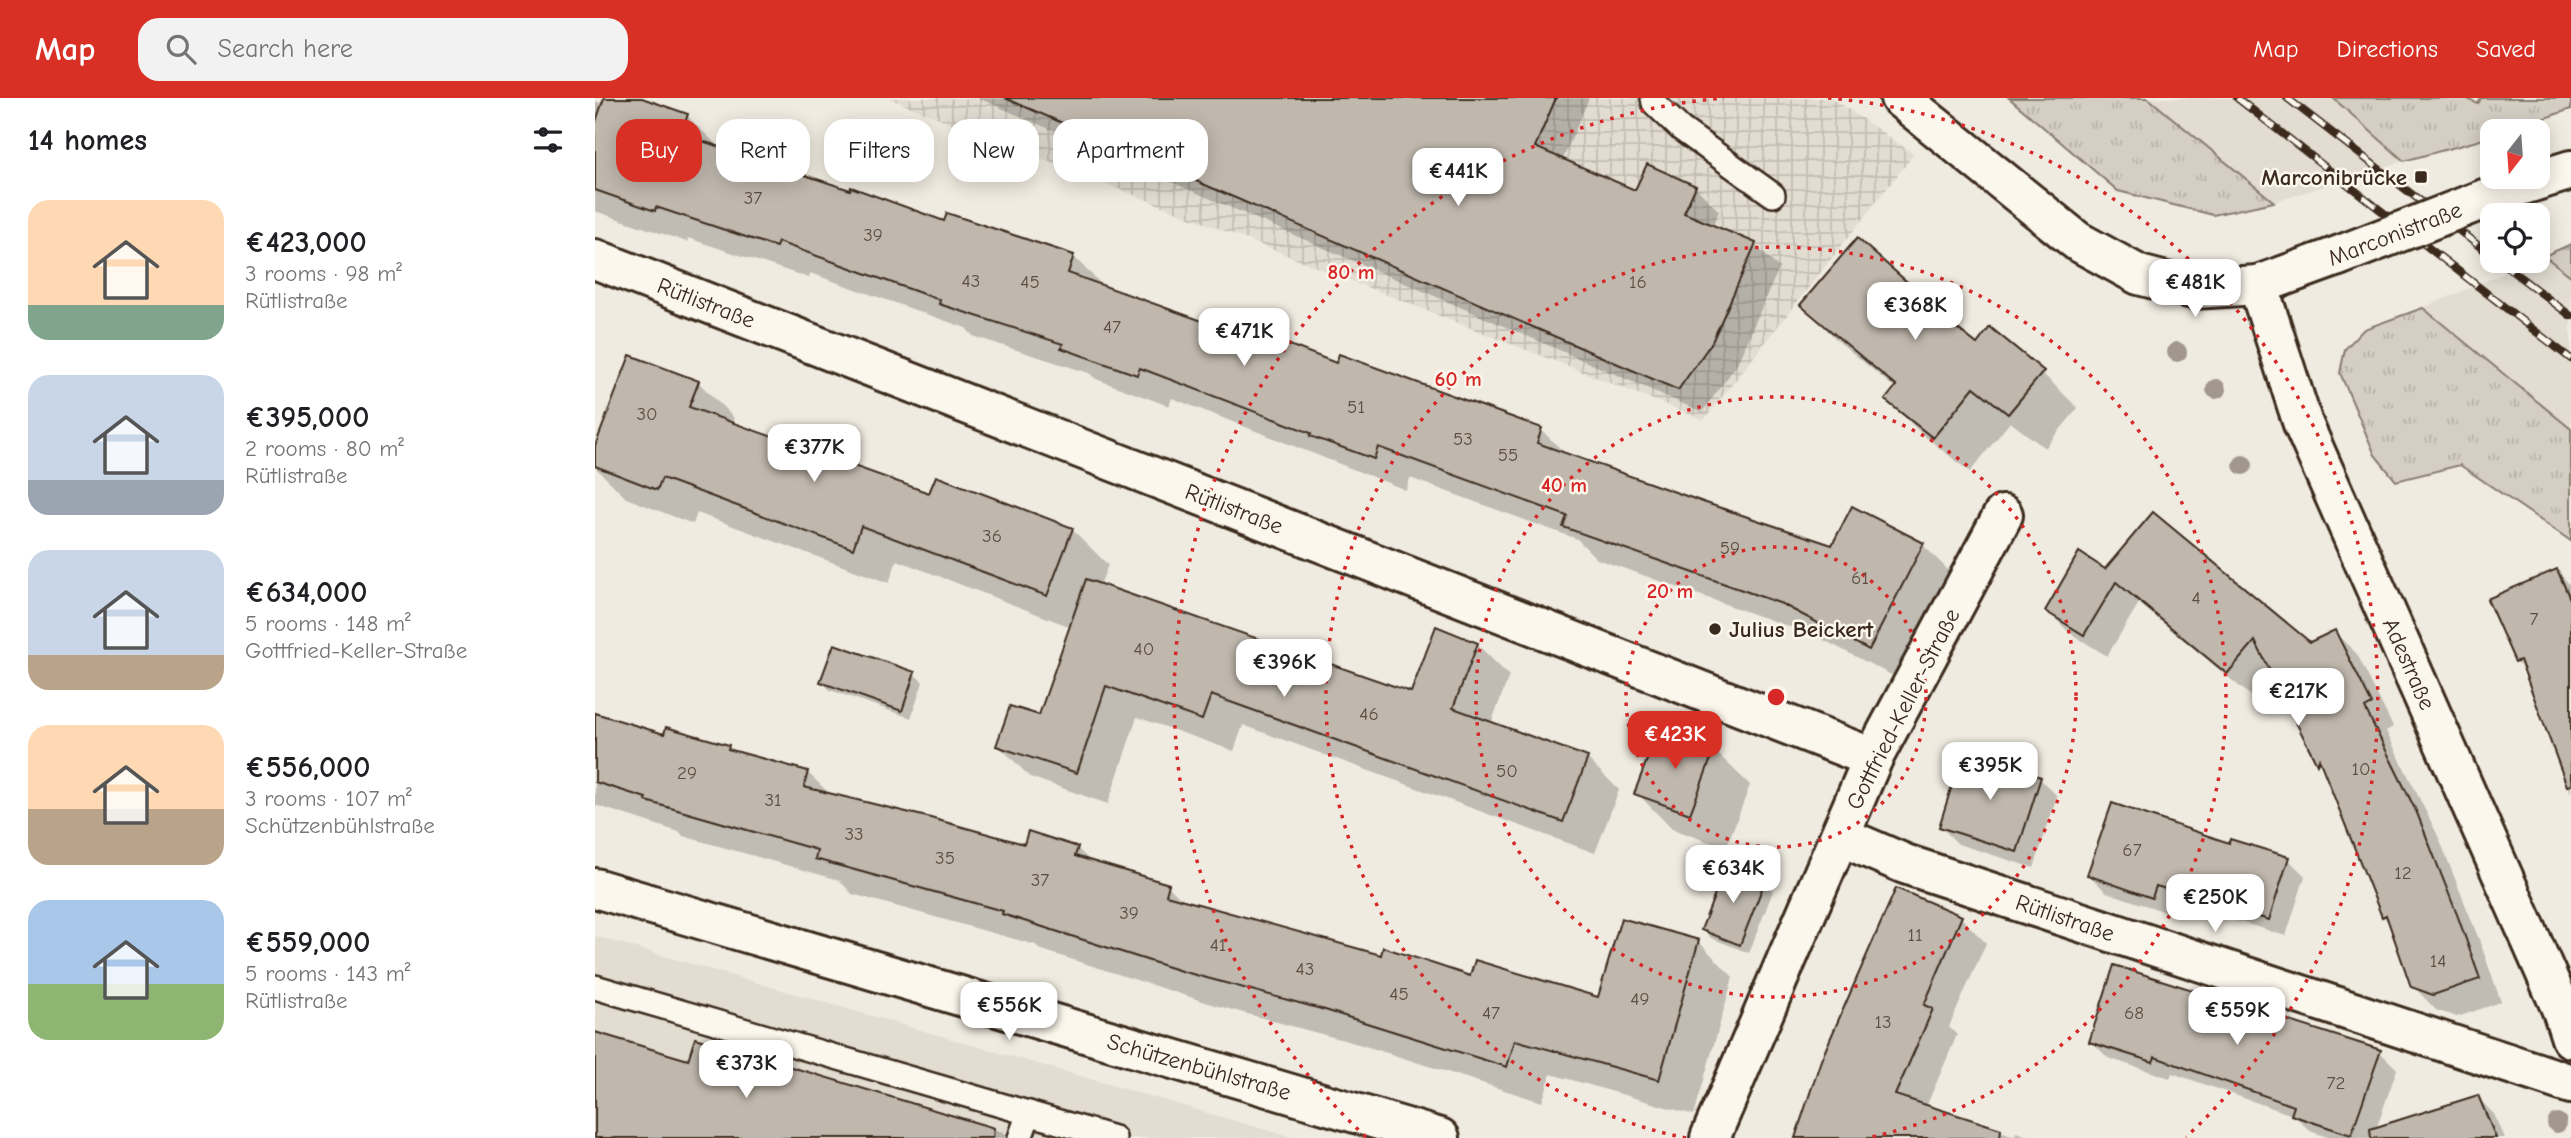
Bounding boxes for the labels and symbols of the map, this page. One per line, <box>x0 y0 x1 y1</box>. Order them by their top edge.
north arrow <box>2480 119 2550 189</box>
pin: €441K <box>1409 148 1507 208</box>
place label: Marconibrücke <box>2261 164 2407 191</box>
marker: Marconibrücke <box>2413 169 2429 185</box>
house number: 37 <box>744 187 762 209</box>
street label: Marconistraße <box>2324 196 2466 272</box>
house number: 39 <box>863 224 883 246</box>
text: 80 m <box>1328 260 1374 284</box>
pin: €481K <box>2146 260 2244 319</box>
house number: 43 <box>962 270 980 292</box>
house number: 45 <box>1020 271 1040 293</box>
house number: 16 <box>1629 271 1647 293</box>
street label: Rütlistraße <box>653 272 759 334</box>
pin: €368K <box>1866 282 1964 342</box>
pin: €471K <box>1195 308 1293 368</box>
house number: 47 <box>1103 316 1121 338</box>
text: 60 m <box>1434 367 1482 391</box>
house number: 51 <box>1347 396 1365 418</box>
house number: 30 <box>636 403 658 425</box>
pin: €377K <box>765 424 863 484</box>
house number: 53 <box>1453 428 1473 450</box>
house number: 55 <box>1498 444 1518 466</box>
text: 40 m <box>1541 473 1587 497</box>
street label: Rütlistraße <box>1181 478 1287 540</box>
house number: 36 <box>982 525 1002 547</box>
house number: 59 <box>1720 537 1740 559</box>
house number: 61 <box>1851 567 1869 589</box>
text: 20 m <box>1647 579 1693 603</box>
house number: 4 <box>2191 587 2201 609</box>
street label: Gottfried-Keller-Straße <box>1841 604 1965 814</box>
house number: 7 <box>2530 608 2539 630</box>
street label: Adestraße <box>2377 614 2441 714</box>
place label: Julius Beickert <box>1729 616 1874 643</box>
marker: Julius Beickert <box>1707 621 1723 637</box>
house number: 40 <box>1134 638 1154 660</box>
pin: €396K <box>1235 640 1333 699</box>
pin: €217K <box>2249 668 2347 728</box>
centre of rings <box>1764 685 1788 709</box>
house number: 46 <box>1359 703 1379 725</box>
pin: €423K <box>1626 712 1724 771</box>
pin: €395K <box>1941 742 2039 802</box>
house number: 10 <box>2351 758 2371 780</box>
house number: 50 <box>1496 760 1518 782</box>
house number: 29 <box>677 762 697 784</box>
house number: 31 <box>764 789 782 811</box>
house number: 33 <box>844 823 864 845</box>
house number: 67 <box>2122 839 2142 861</box>
pin: €634K <box>1684 846 1782 905</box>
house number: 35 <box>935 847 955 869</box>
house number: 12 <box>2394 862 2412 884</box>
house number: 37 <box>1031 869 1049 891</box>
pin: €250K <box>2166 874 2264 934</box>
street label: Rütlistraße <box>2012 889 2118 947</box>
house number: 39 <box>1119 902 1139 924</box>
house number: 11 <box>1907 924 1923 946</box>
house number: 41 <box>1210 934 1226 956</box>
house number: 14 <box>2430 950 2446 972</box>
house number: 43 <box>1296 958 1314 980</box>
pin: €556K <box>960 982 1058 1042</box>
house number: 45 <box>1389 983 1409 1005</box>
house number: 49 <box>1630 988 1650 1010</box>
pin: €559K <box>2188 988 2286 1047</box>
house number: 47 <box>1482 1002 1500 1024</box>
house number: 68 <box>2124 1002 2144 1024</box>
house number: 13 <box>1874 1011 1892 1033</box>
street label: Schützenbühlstraße <box>1104 1028 1294 1106</box>
pin: €373K <box>697 1040 795 1100</box>
house number: 72 <box>2327 1072 2345 1094</box>

